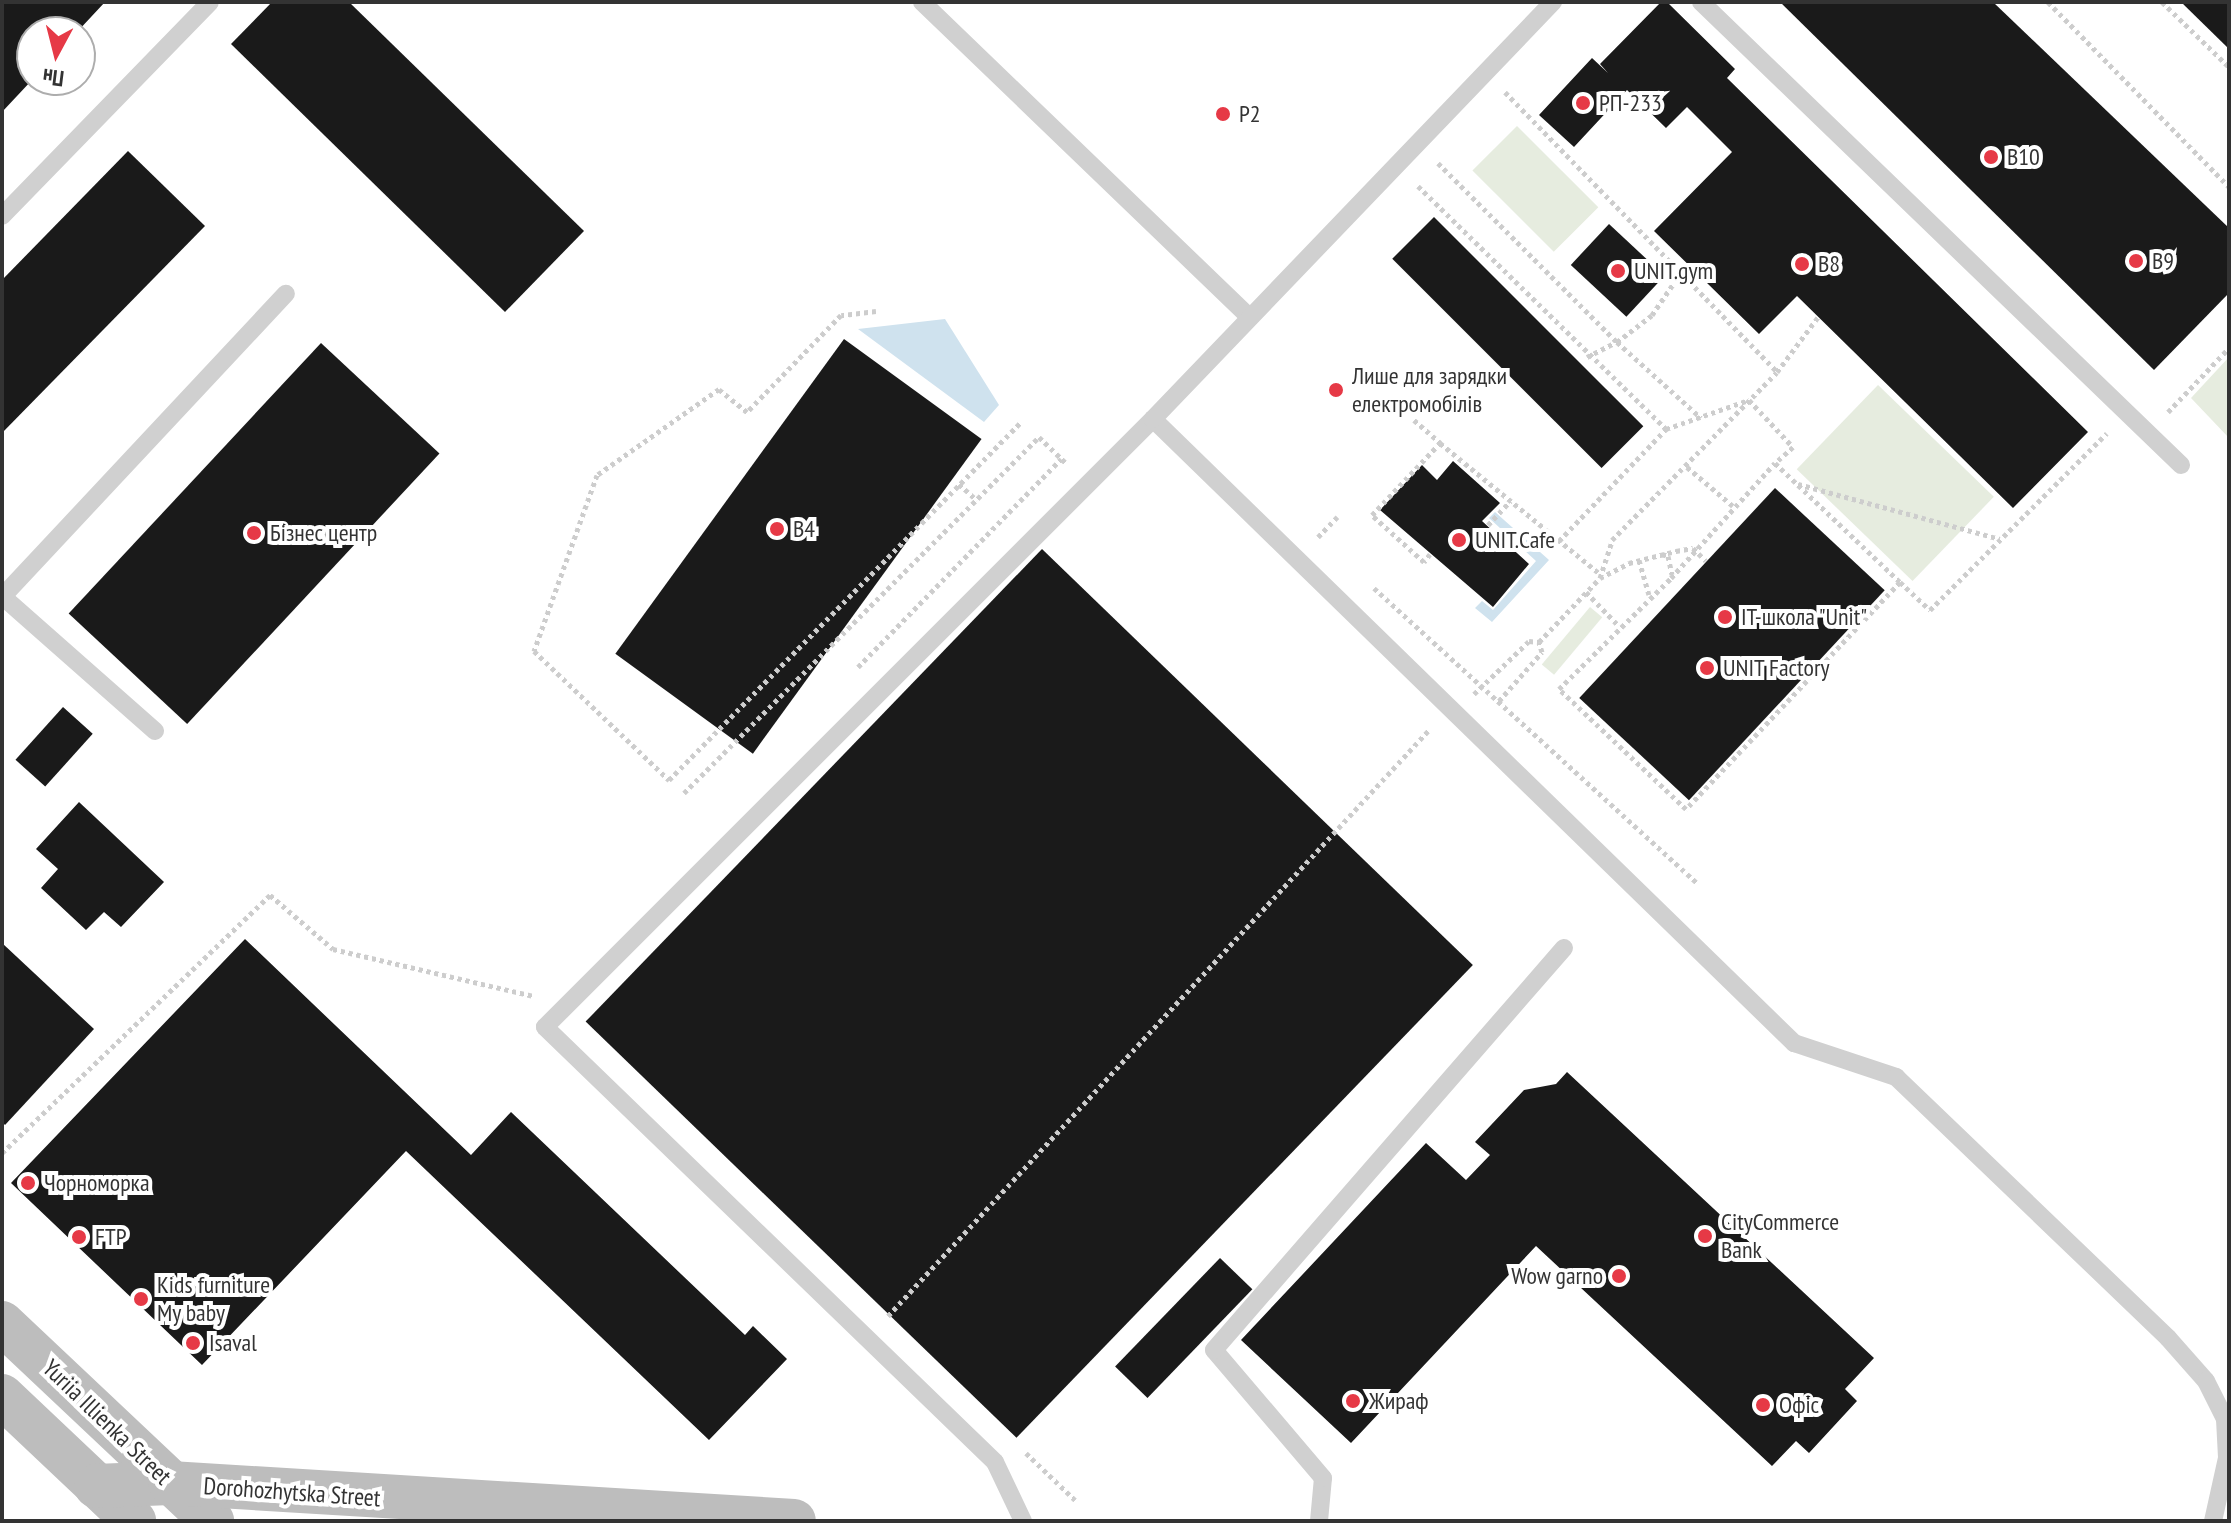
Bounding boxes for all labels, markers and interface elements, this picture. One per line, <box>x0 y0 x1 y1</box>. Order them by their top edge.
north arrow <box>16 16 96 96</box>
text: Пн <box>41 63 66 93</box>
place label: РП-233 <box>1599 89 1662 117</box>
marker: РП-233 <box>1574 94 1592 112</box>
place label: P2 <box>1239 100 1261 128</box>
marker: P2 <box>1214 105 1232 123</box>
place label: B10 <box>2007 143 2040 171</box>
marker: B10 <box>1982 148 2000 166</box>
place label: B9 <box>2152 247 2174 275</box>
place label: B8 <box>1818 250 1840 278</box>
marker: B9 <box>2127 252 2145 270</box>
marker: B8 <box>1793 255 1811 273</box>
place label: UNIT.gym <box>1634 257 1713 285</box>
marker: UNIT.gym <box>1609 262 1627 280</box>
place label: Лише для зарядки електромобілів <box>1352 362 1507 418</box>
marker: Лише для зарядки електромобілів <box>1327 381 1345 399</box>
place label: B4 <box>793 515 815 543</box>
place label: Бізнес центр <box>270 519 377 547</box>
marker: B4 <box>768 520 786 538</box>
marker: Бізнес центр <box>245 524 263 542</box>
place label: UNIT.Cafe <box>1475 526 1555 554</box>
marker: UNIT.Cafe <box>1450 531 1468 549</box>
place label: IT-школа "Unit" <box>1741 603 1869 631</box>
marker: IT-школа "Unit" <box>1716 608 1734 626</box>
place label: UNIT Factory <box>1723 654 1830 682</box>
marker: UNIT Factory <box>1698 659 1716 677</box>
place label: Чорноморка <box>44 1169 150 1197</box>
marker: Чорноморка <box>19 1174 37 1192</box>
place label: CityCommerce Bank <box>1721 1208 1839 1264</box>
place label: FTP <box>95 1223 126 1251</box>
marker: CityCommerce Bank <box>1696 1227 1714 1245</box>
marker: FTP <box>70 1228 88 1246</box>
place label: Wow garno <box>1511 1262 1603 1290</box>
marker: Wow garno <box>1610 1267 1628 1285</box>
place label: Kids furniture My baby <box>157 1271 270 1327</box>
marker: Kids furniture My baby <box>132 1290 150 1308</box>
place label: Isaval <box>209 1329 257 1357</box>
marker: Isaval <box>184 1334 202 1352</box>
street label: Yuriia Illienka Street <box>37 1353 177 1491</box>
place label: Жираф <box>1369 1387 1428 1415</box>
place label: Офіс <box>1779 1391 1819 1419</box>
marker: Жираф <box>1344 1392 1362 1410</box>
marker: Офіс <box>1754 1396 1772 1414</box>
street label: Dorohozhytska Street <box>203 1471 381 1513</box>

